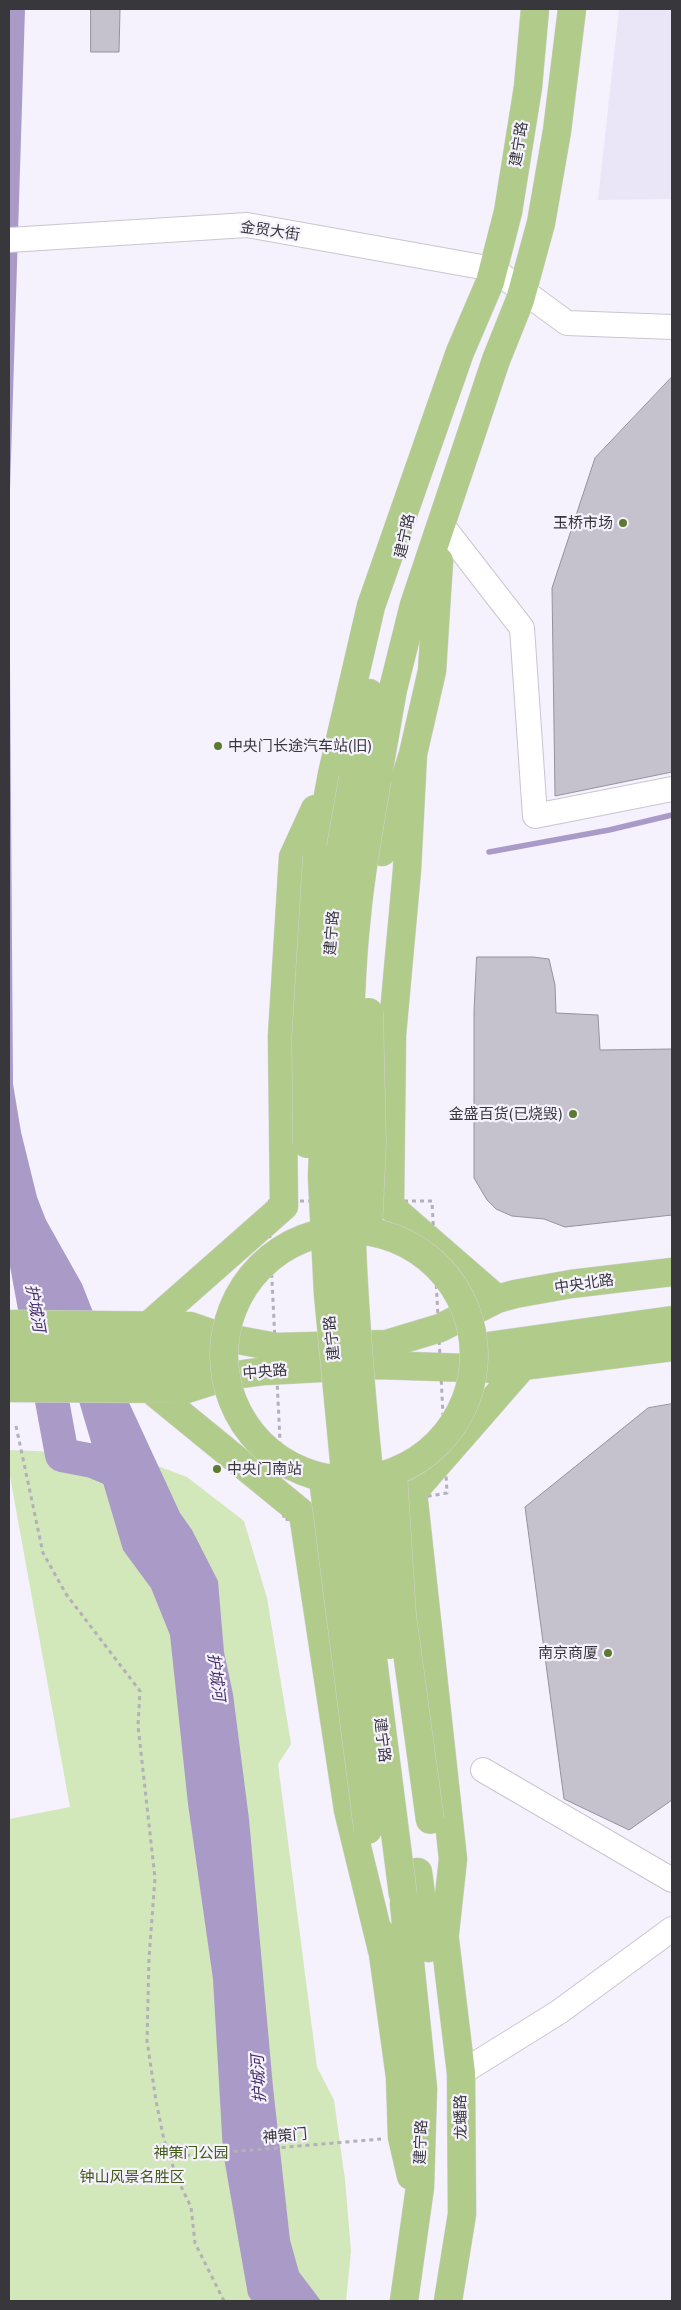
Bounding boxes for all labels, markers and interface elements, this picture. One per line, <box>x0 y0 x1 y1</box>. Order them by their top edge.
street label: 建宁路 <box>507 120 531 168</box>
street label: 金贸大街 <box>239 218 301 244</box>
street label: 建宁路 <box>392 512 418 560</box>
place label: 玉桥市场 <box>553 514 613 532</box>
marker: 玉桥市场 <box>617 517 629 529</box>
place label: 中央门长途汽车站(旧) <box>228 737 372 755</box>
marker: 中央门长途汽车站(旧) <box>212 740 224 752</box>
street label: 建宁路 <box>321 910 343 956</box>
place label: 金盛百货(已烧毁) <box>449 1105 563 1123</box>
marker: 金盛百货(已烧毁) <box>567 1108 579 1120</box>
street label: 中央北路 <box>553 1271 615 1297</box>
water label: 护城河 <box>21 1283 49 1333</box>
street label: 建宁路 <box>321 1315 343 1361</box>
street label: 中央路 <box>242 1361 288 1383</box>
place label: 中央门南站 <box>227 1460 302 1478</box>
marker: 中央门南站 <box>211 1463 223 1475</box>
place label: 南京商厦 <box>538 1644 598 1662</box>
marker: 南京商厦 <box>602 1647 614 1659</box>
water label: 护城河 <box>204 1652 228 1702</box>
street label: 建宁路 <box>370 1717 394 1763</box>
water label: 护城河 <box>248 2055 270 2103</box>
street label: 龙蟠路 <box>452 2094 470 2140</box>
street label: 建宁路 <box>411 2119 431 2165</box>
street label: 神策门 <box>262 2125 308 2147</box>
park label: 神策门公园 <box>154 2144 228 2162</box>
park label: 钟山风景名胜区 <box>80 2168 184 2186</box>

